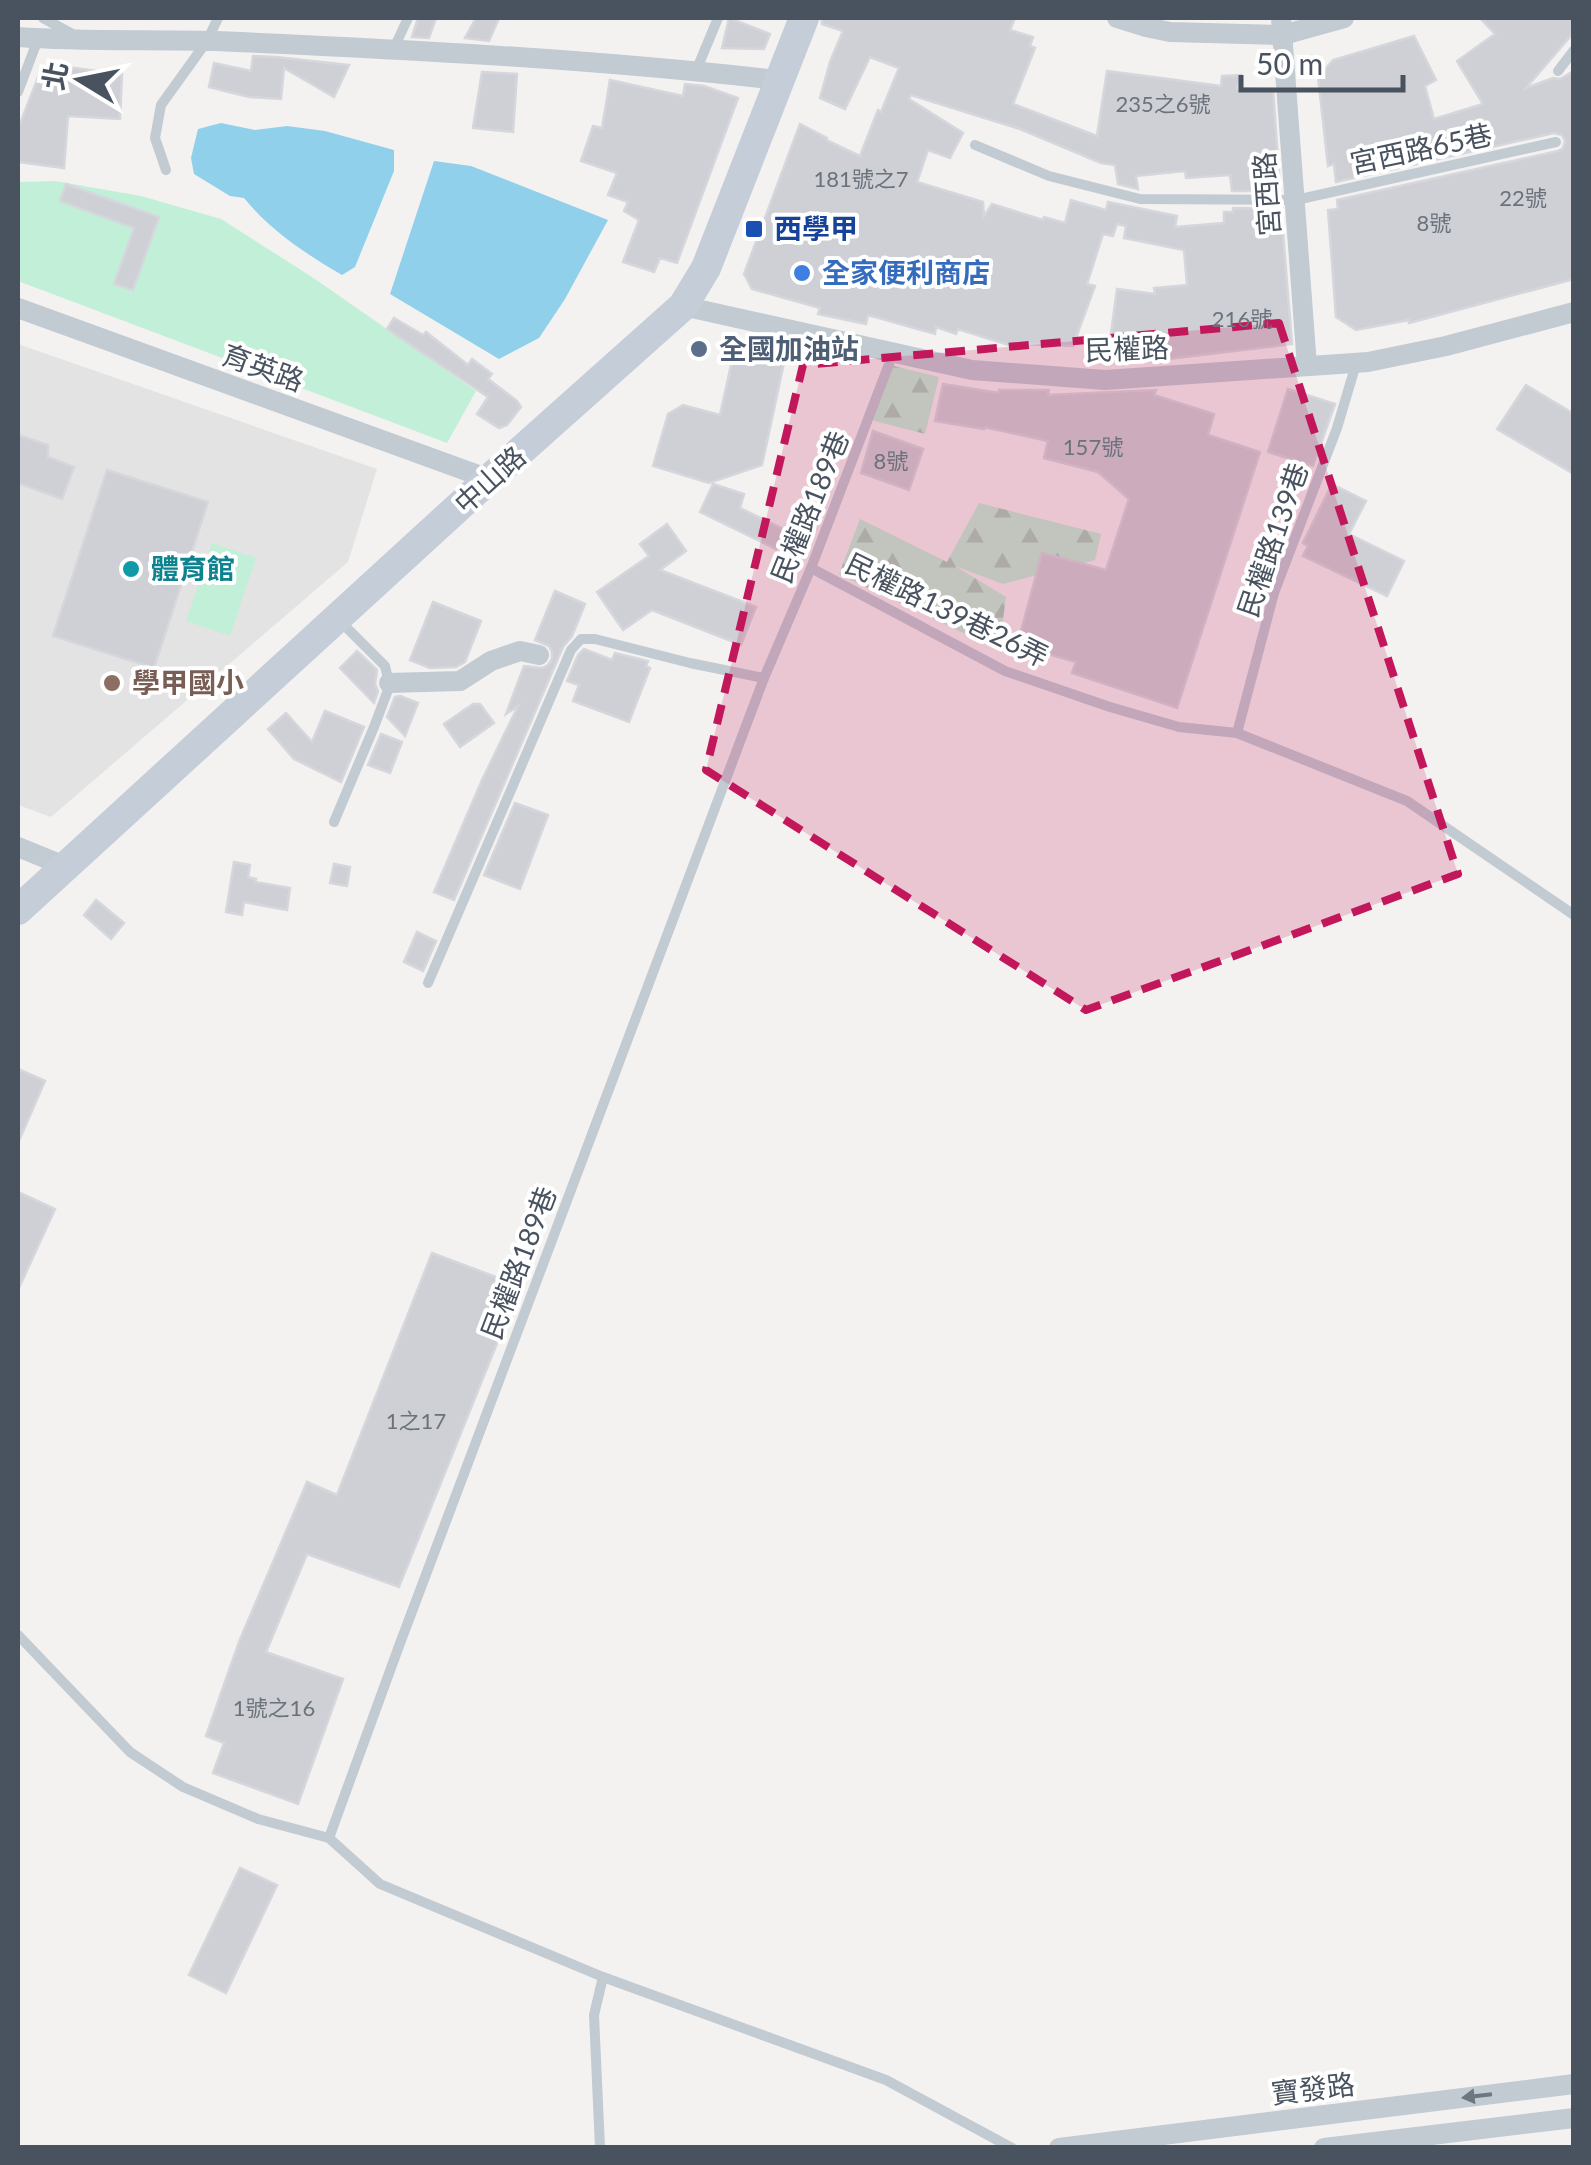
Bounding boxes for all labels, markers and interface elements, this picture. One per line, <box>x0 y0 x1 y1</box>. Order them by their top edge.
north arrow <box>30 30 130 130</box>
scale bar <box>1241 30 1404 92</box>
text: 50 m <box>1256 45 1323 81</box>
text: 北 <box>35 59 74 92</box>
house number: 235之6號 <box>1115 90 1211 117</box>
street label: 宮西路65巷 <box>1347 116 1495 180</box>
street label: 宮西路 <box>1246 151 1286 237</box>
house number: 181號之7 <box>813 165 909 192</box>
house number: 22號 <box>1499 184 1547 211</box>
house number: 8號 <box>1417 209 1451 236</box>
place label: 西學甲 <box>774 211 858 245</box>
marker: 西學甲 <box>743 218 765 240</box>
place label: 全家便利商店 <box>822 255 990 289</box>
marker: 全家便利商店 <box>791 262 813 284</box>
house number: 216號 <box>1212 305 1272 332</box>
street label: 民權路 <box>1084 330 1170 366</box>
place label: 全國加油站 <box>719 331 859 365</box>
street label: 育英路 <box>218 337 309 397</box>
marker: 全國加油站 <box>688 338 710 360</box>
street label: 民權路189巷 <box>763 426 855 588</box>
house number: 157號 <box>1063 433 1123 460</box>
street label: 中山路 <box>447 439 532 520</box>
house number: 8號 <box>874 447 908 474</box>
street label: 民權路139巷 <box>1230 458 1314 621</box>
street label: 民權路139巷26弄 <box>841 545 1054 673</box>
place label: 體育館 <box>151 551 235 585</box>
marker: 體育館 <box>120 558 142 580</box>
place label: 學甲國小 <box>132 665 244 699</box>
marker: 學甲國小 <box>101 672 123 694</box>
street label: 民權路189巷 <box>473 1182 563 1344</box>
house number: 1之17 <box>386 1407 446 1434</box>
house number: 1號之16 <box>233 1694 315 1721</box>
street label: 寶發路 <box>1269 2066 1357 2110</box>
one-way arrow <box>1460 2088 1492 2104</box>

